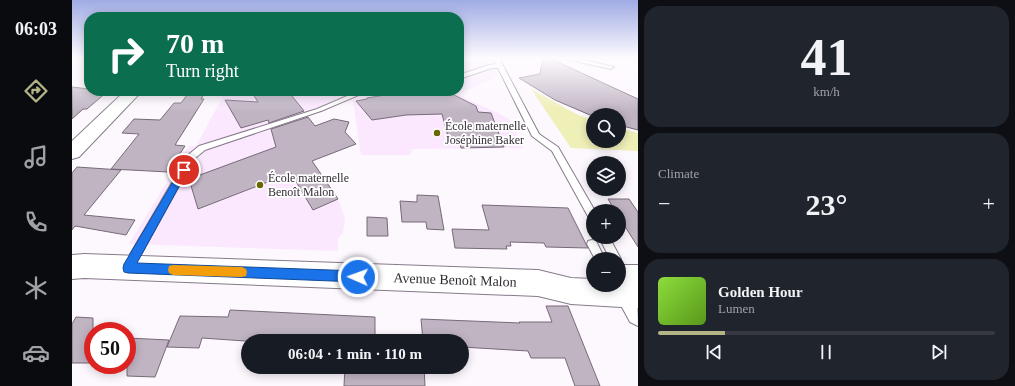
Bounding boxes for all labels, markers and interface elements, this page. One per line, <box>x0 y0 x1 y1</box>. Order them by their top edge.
text: 06:03 <box>15 19 57 39</box>
icon: right <box>100 28 152 80</box>
text: 70 m <box>166 28 224 59</box>
text: 41 <box>801 29 853 86</box>
text: Turn right <box>166 61 239 81</box>
icon: directions <box>22 77 50 105</box>
text: km/h <box>813 84 840 99</box>
map controls <box>586 108 626 292</box>
button: search <box>586 108 626 148</box>
place label: École maternelle Joséphine Baker <box>445 119 526 147</box>
marker: École maternelle Joséphine Baker <box>432 128 442 138</box>
icon: music <box>22 143 50 171</box>
pin <box>167 153 201 187</box>
button: layers <box>586 156 626 196</box>
icon: arrive <box>173 159 195 181</box>
text: Climate <box>658 166 699 181</box>
place label: École maternelle Benoît Malon <box>268 171 349 199</box>
marker: École maternelle Benoît Malon <box>255 180 265 190</box>
text: 23° <box>806 188 848 221</box>
text: − <box>658 191 670 216</box>
text: + <box>983 191 995 216</box>
button: + <box>586 204 626 244</box>
icon: phone <box>22 208 50 236</box>
button: − <box>586 252 626 292</box>
position arrow <box>337 256 379 298</box>
street label: Avenue Benoît Malon <box>393 270 517 290</box>
icon: climate <box>22 274 50 302</box>
text: Golden Hour <box>718 284 803 300</box>
text: Lumen <box>718 301 755 316</box>
speed limit sign: 50 <box>84 322 136 374</box>
icon: car <box>22 339 50 367</box>
icon: previous <box>703 341 725 363</box>
icon: pause <box>815 341 837 363</box>
icon: next <box>928 341 950 363</box>
text: 06:04 · 1 min · 110 m <box>288 346 422 362</box>

